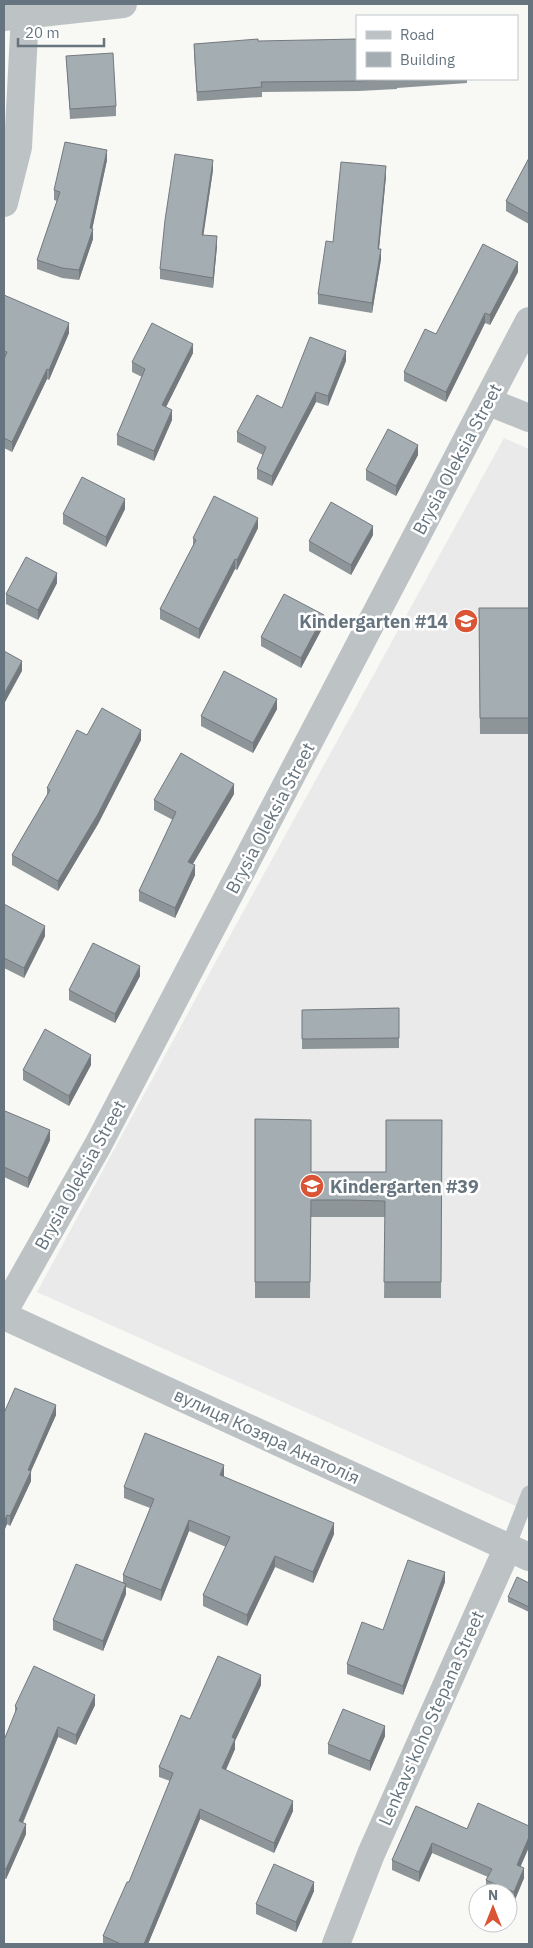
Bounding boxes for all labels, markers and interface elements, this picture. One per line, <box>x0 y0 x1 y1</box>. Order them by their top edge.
scale bar <box>18 15 104 47</box>
legend <box>356 15 518 80</box>
text: 20 m <box>25 23 60 42</box>
text: Road <box>400 25 435 44</box>
text: Building <box>400 50 455 69</box>
street label: Brysia Oleksia Street <box>407 379 507 539</box>
school or university icon: Kindergarten #14 <box>453 608 479 634</box>
place label: Kindergarten #14 <box>299 610 448 633</box>
street label: Brysia Oleksia Street <box>220 738 320 898</box>
street label: Brysia Oleksia Street <box>29 1096 131 1254</box>
school or university icon: Kindergarten #39 <box>299 1173 325 1199</box>
place label: Kindergarten #39 <box>330 1175 479 1198</box>
street label: вулиця Козяра Анатолія <box>170 1383 364 1489</box>
street label: Lenkavsʹkoho Stepana Street <box>373 1607 489 1829</box>
north arrow <box>468 1883 518 1933</box>
text: N <box>488 1886 498 1904</box>

